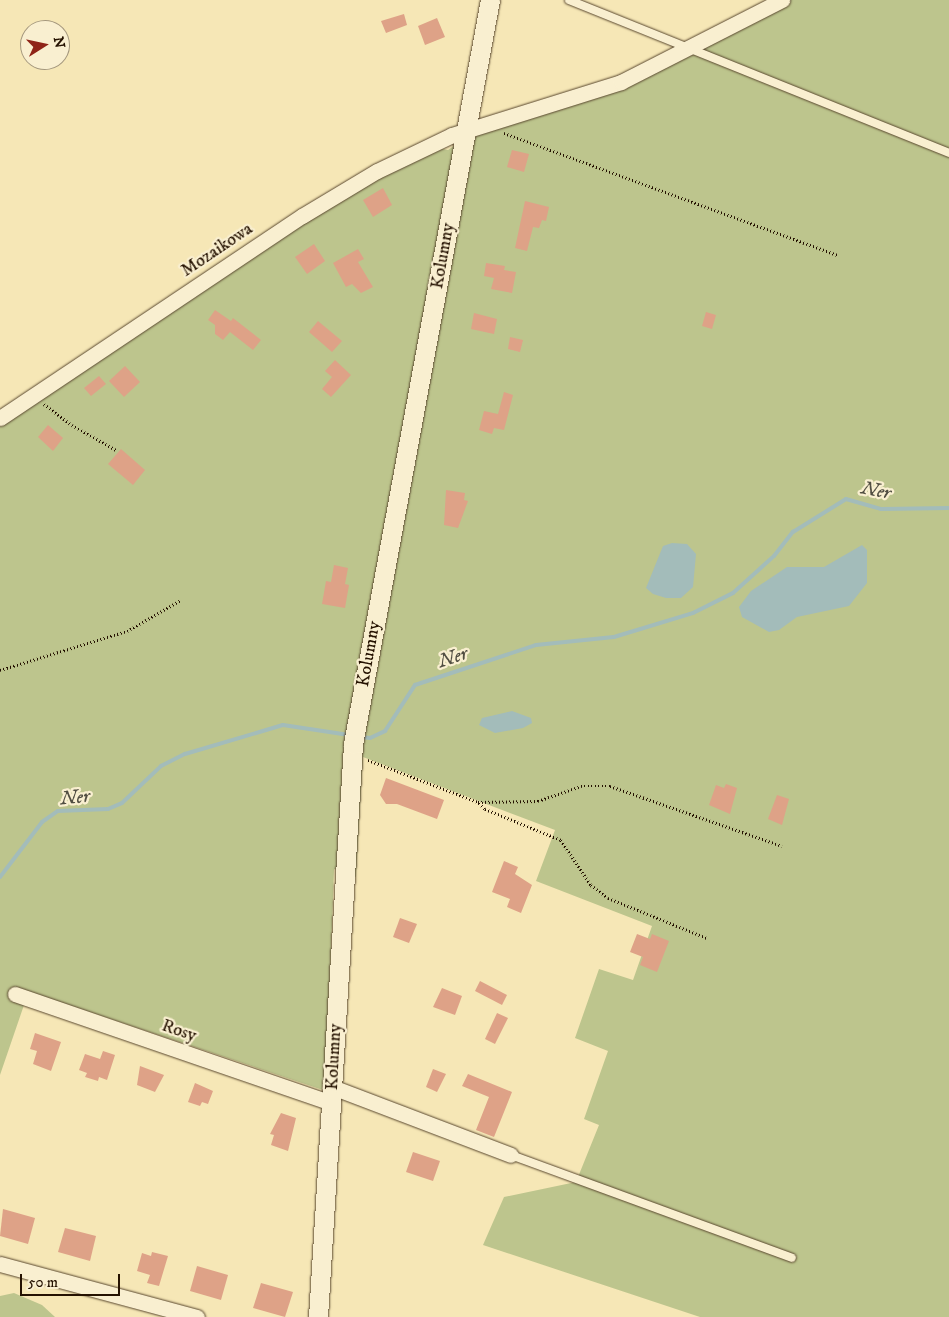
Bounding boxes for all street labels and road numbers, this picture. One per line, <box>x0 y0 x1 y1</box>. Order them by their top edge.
street label: Mozaikowa <box>177 218 257 282</box>
street label: Kolumny <box>427 221 459 291</box>
street label: Kolumny <box>353 619 385 689</box>
street label: Rosy <box>159 1015 199 1047</box>
street label: Kolumny <box>321 1023 347 1091</box>

